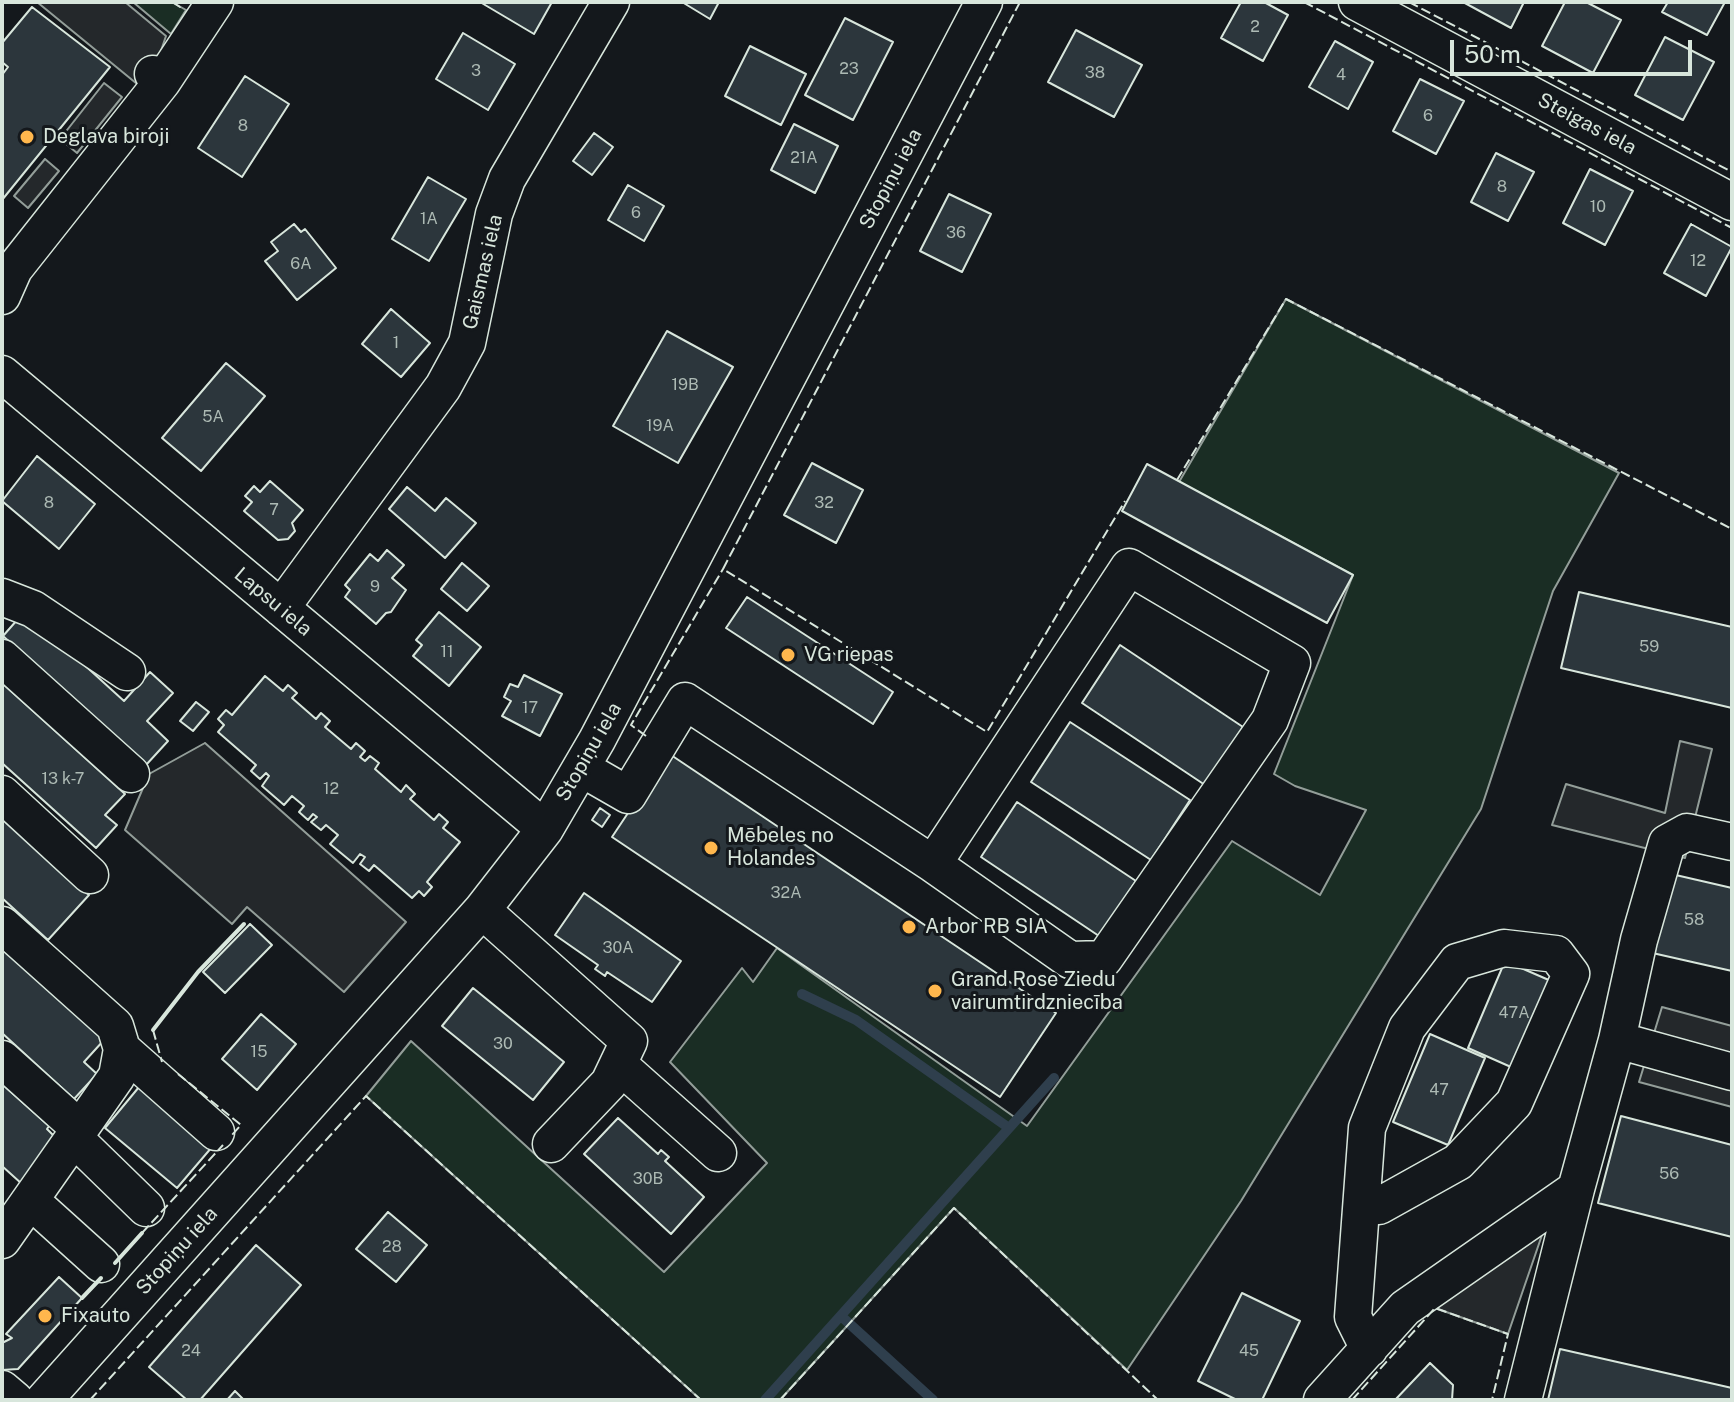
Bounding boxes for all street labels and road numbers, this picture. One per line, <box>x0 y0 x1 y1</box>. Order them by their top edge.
street label: Steigas iela <box>1534 88 1640 160</box>
street label: Stopiņu iela <box>855 125 927 233</box>
street label: Gaismas iela <box>458 212 508 332</box>
street label: Lapsu iela <box>229 563 317 641</box>
street label: Stopiņu iela <box>551 698 627 806</box>
street label: Stopiņu iela <box>131 1202 223 1300</box>

